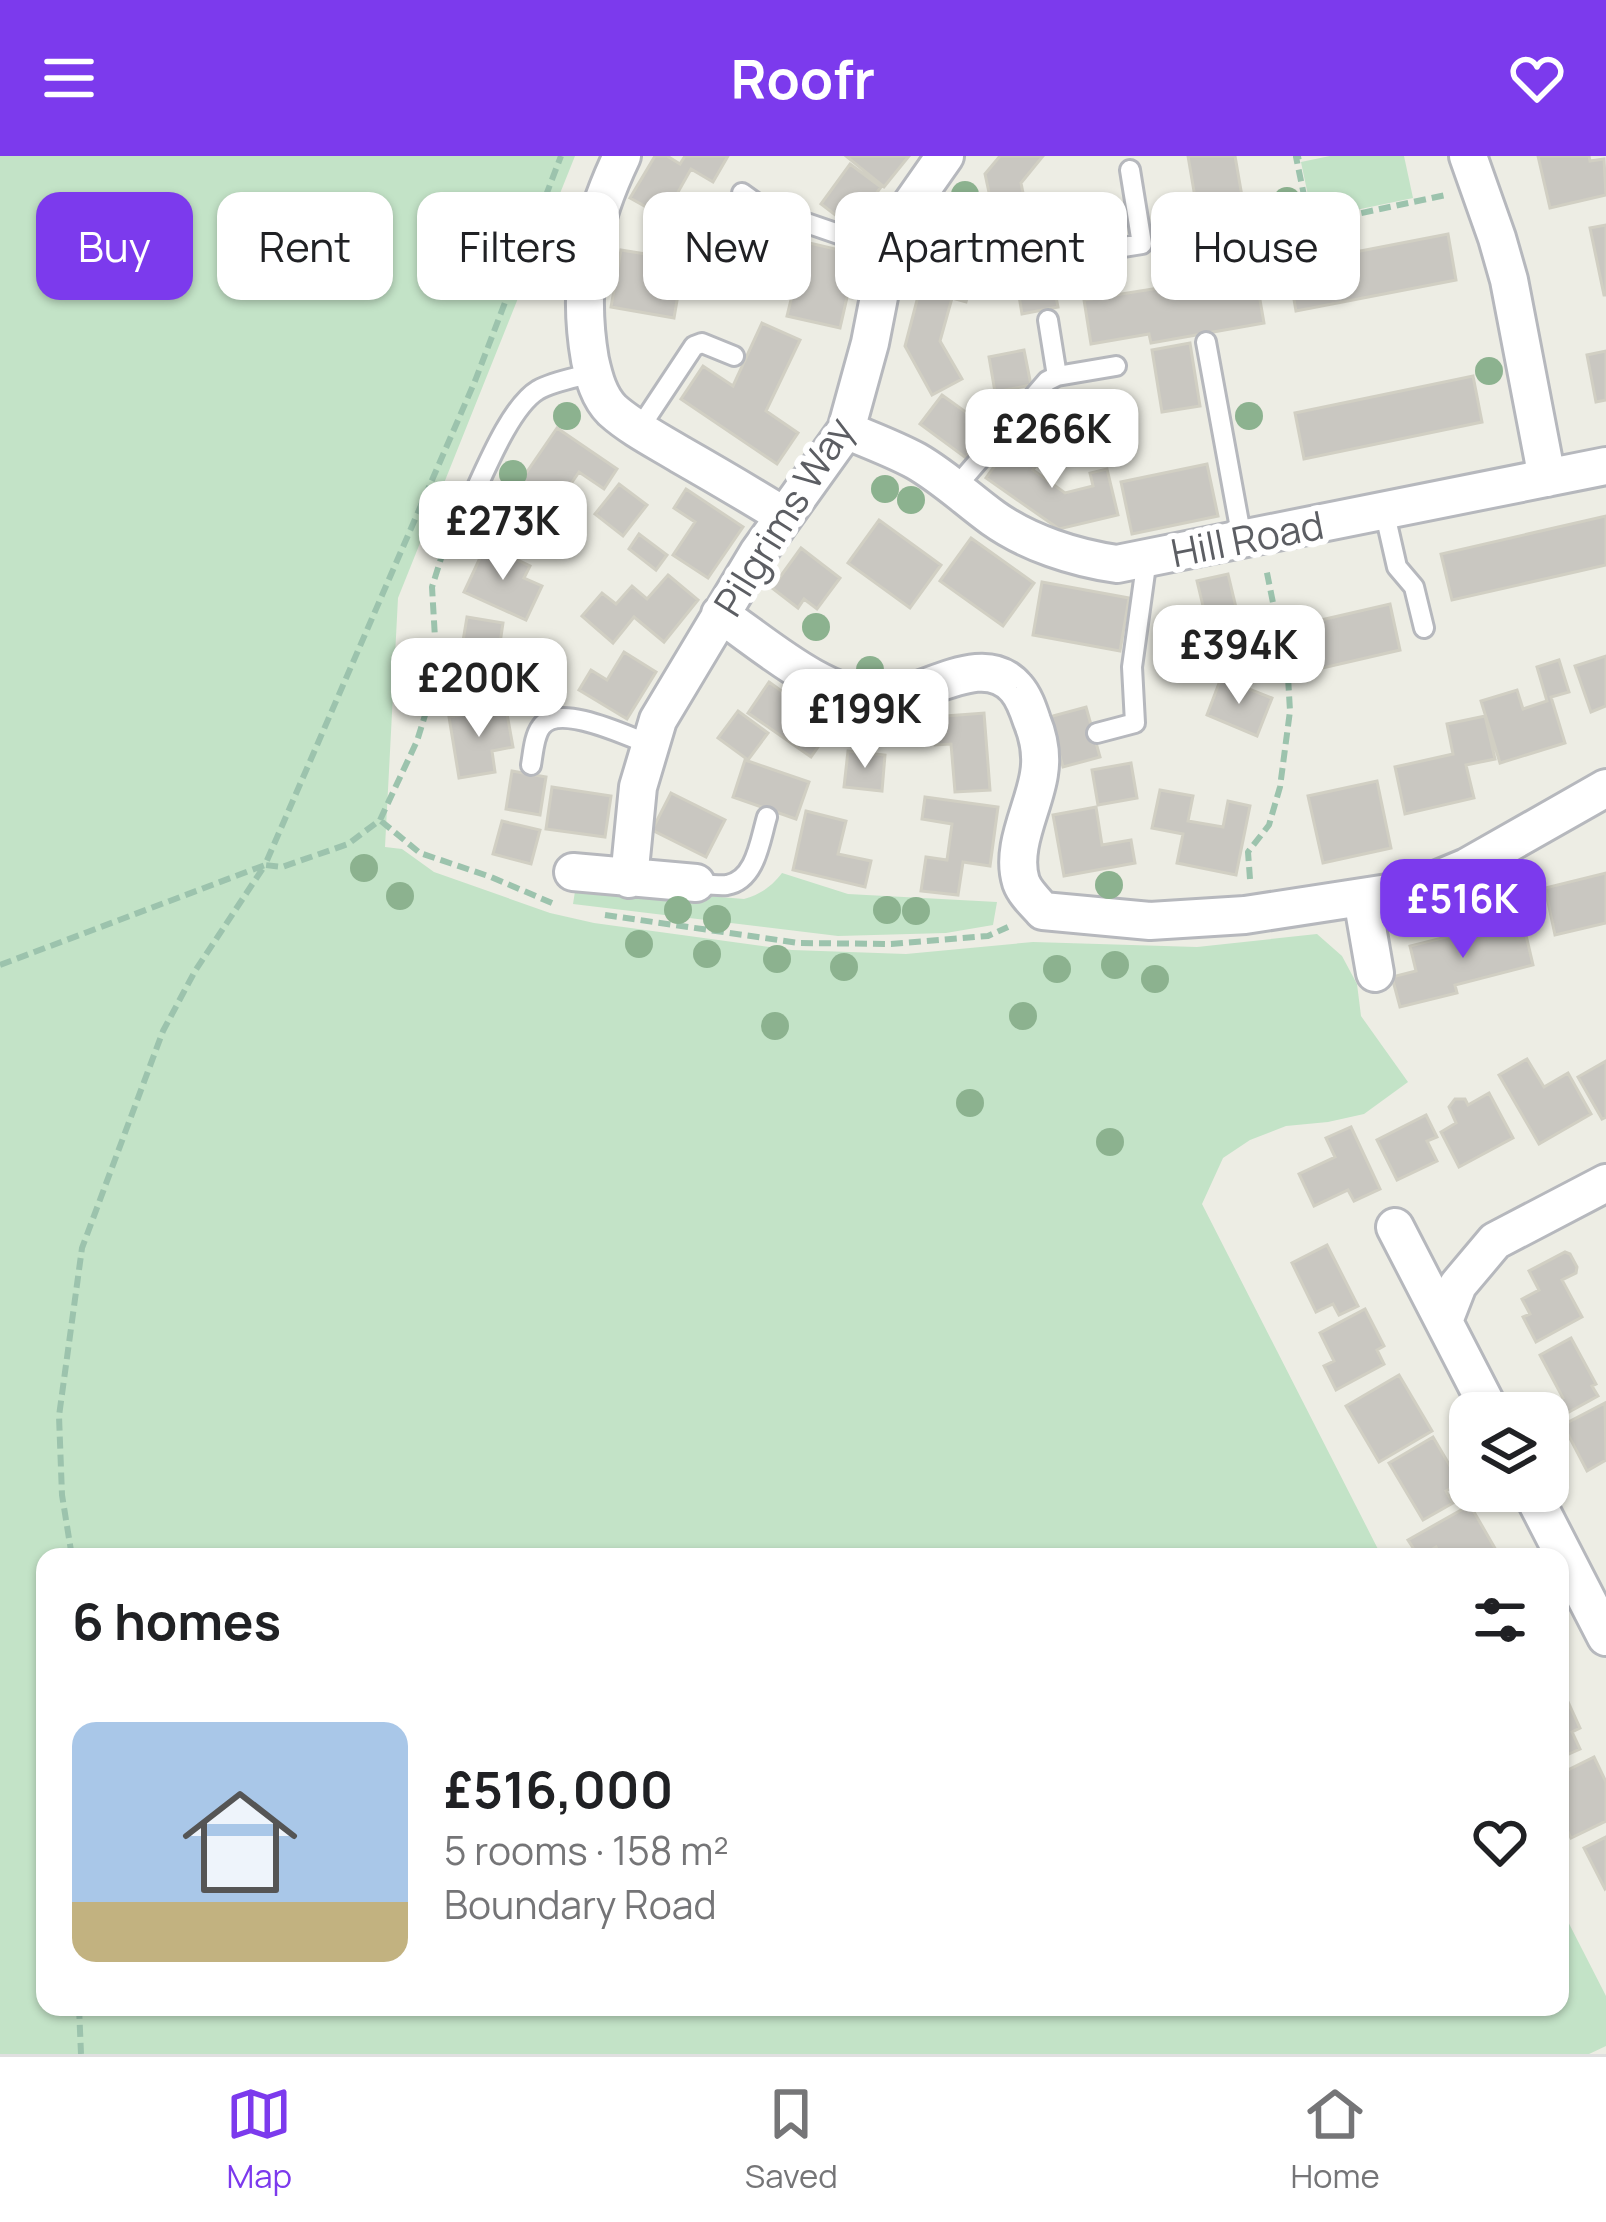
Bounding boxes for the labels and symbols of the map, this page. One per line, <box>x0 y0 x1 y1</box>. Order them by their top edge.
pin: £266K <box>968 389 1136 491</box>
street label: Pilgrims Way <box>700 406 866 626</box>
pin: £273K <box>419 481 587 583</box>
street label: Hill Road <box>1166 497 1328 579</box>
pin: £394K <box>1155 605 1323 707</box>
pin: £200K <box>395 638 563 740</box>
pin: £199K <box>781 669 949 771</box>
pin: £516K <box>1379 859 1547 961</box>

